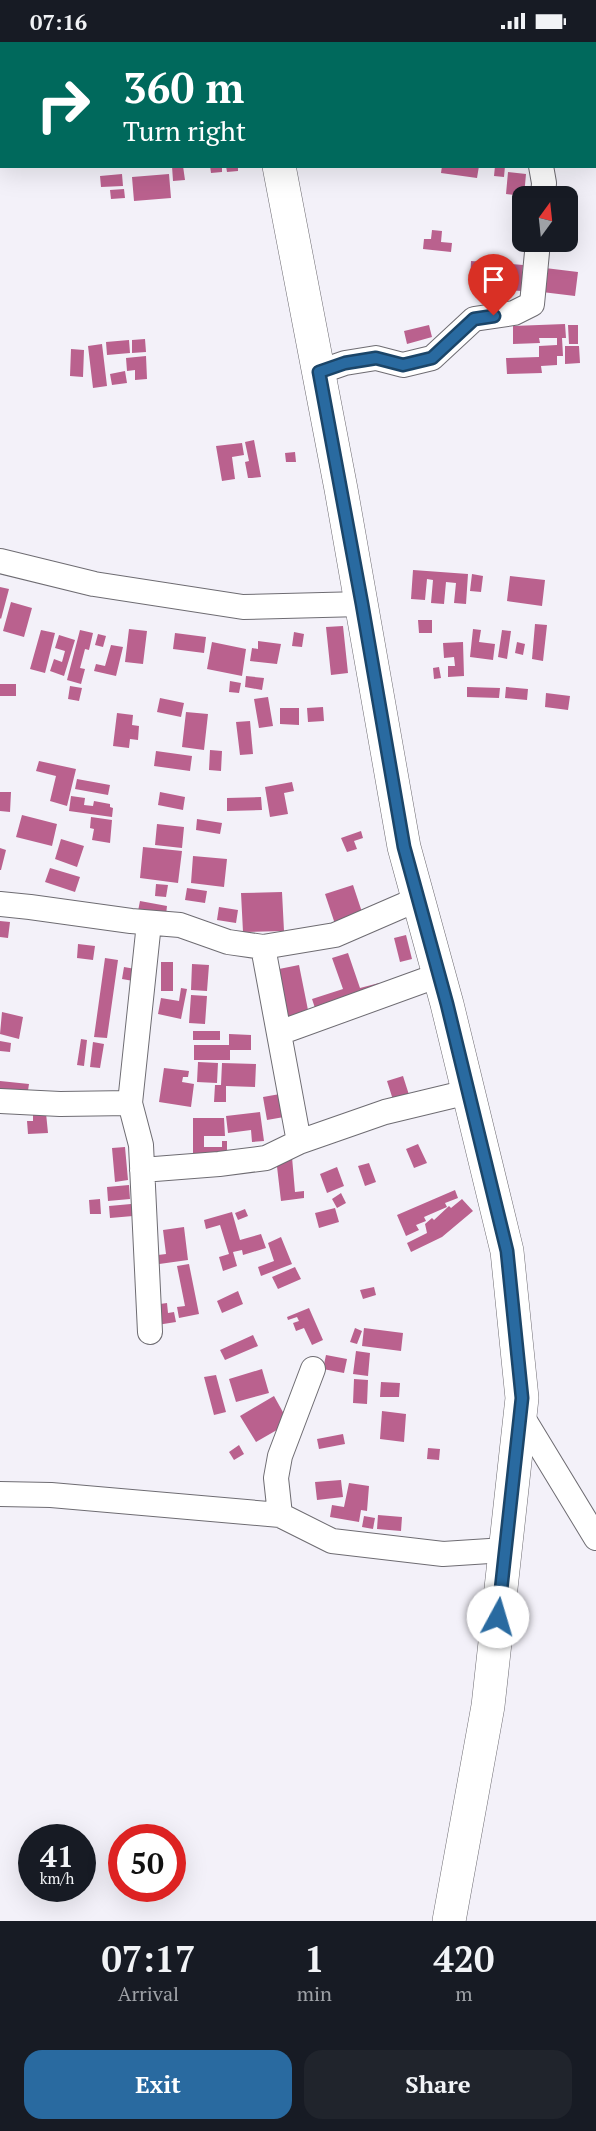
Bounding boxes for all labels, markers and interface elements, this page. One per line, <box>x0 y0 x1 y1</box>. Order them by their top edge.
text: 07:16 <box>30 7 87 36</box>
text: 360 m <box>123 59 244 115</box>
icon: right <box>24 66 102 144</box>
text: Turn right <box>123 113 246 149</box>
north arrow <box>512 186 578 252</box>
map controls <box>512 186 578 252</box>
pin <box>468 254 519 316</box>
icon: arrive <box>477 263 510 296</box>
position arrow <box>466 1585 530 1649</box>
speed limit sign: 50 <box>108 1824 186 1902</box>
text: 41 <box>40 1836 74 1876</box>
text: km/h <box>40 1868 74 1888</box>
text: 07:17 <box>102 1935 195 1982</box>
text: 1 <box>304 1935 325 1982</box>
text: 420 <box>433 1935 494 1982</box>
text: Arrival <box>118 1980 179 2007</box>
text: min <box>297 1980 332 2007</box>
text: m <box>455 1980 473 2007</box>
button: Exit <box>24 2050 292 2119</box>
button: Share <box>304 2050 572 2119</box>

